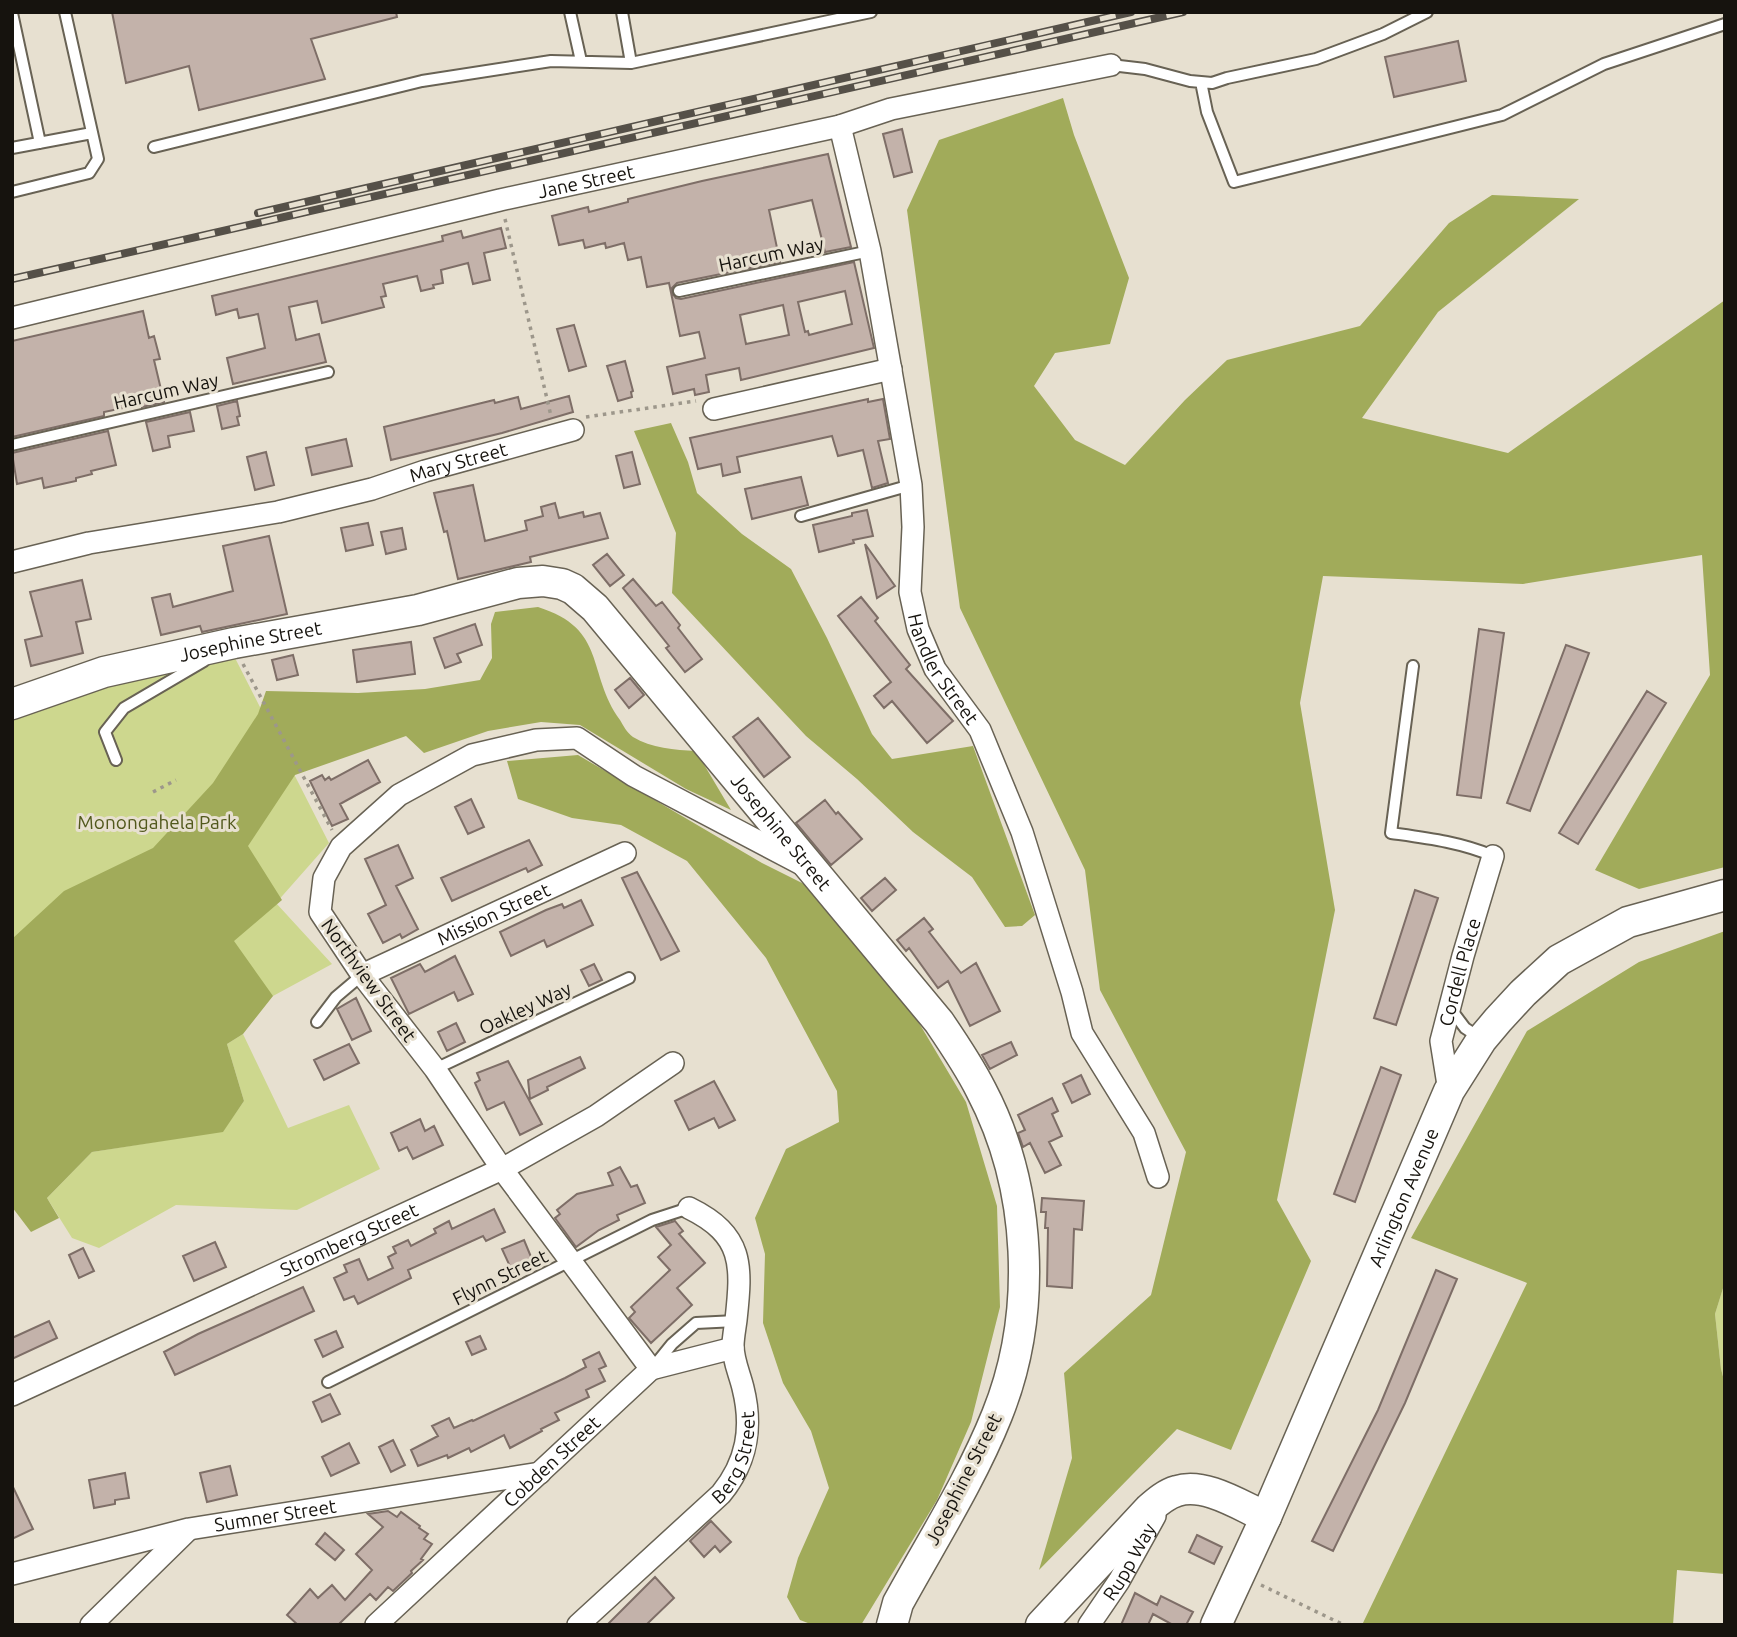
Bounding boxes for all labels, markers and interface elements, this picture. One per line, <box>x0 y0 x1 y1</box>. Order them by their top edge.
street label: Jane Street <box>536 160 637 202</box>
street label: Harcum Way <box>717 232 825 276</box>
street label: Harcum Way <box>112 368 220 414</box>
street label: Mary Street <box>406 438 510 487</box>
street label: Handler Street <box>904 611 983 729</box>
street label: Josephine Street <box>177 616 324 666</box>
street label: Josephine Street <box>727 769 836 895</box>
park label: Monongahela Park <box>77 811 237 833</box>
street label: Mission Street <box>434 878 554 950</box>
street label: Northview Street <box>317 914 421 1046</box>
street label: Cordell Place <box>1434 915 1485 1029</box>
street label: Oakley Way <box>475 977 575 1039</box>
street label: Arlington Avenue <box>1364 1125 1443 1270</box>
street label: Stromberg Street <box>276 1198 422 1281</box>
street label: Flynn Street <box>449 1244 552 1310</box>
street label: Josephine Street <box>920 1409 1006 1548</box>
street label: Berg Street <box>707 1410 759 1508</box>
street label: Cobden Street <box>499 1411 605 1512</box>
street label: Sumner Street <box>213 1495 338 1536</box>
street label: Rupp Way <box>1098 1519 1160 1605</box>

